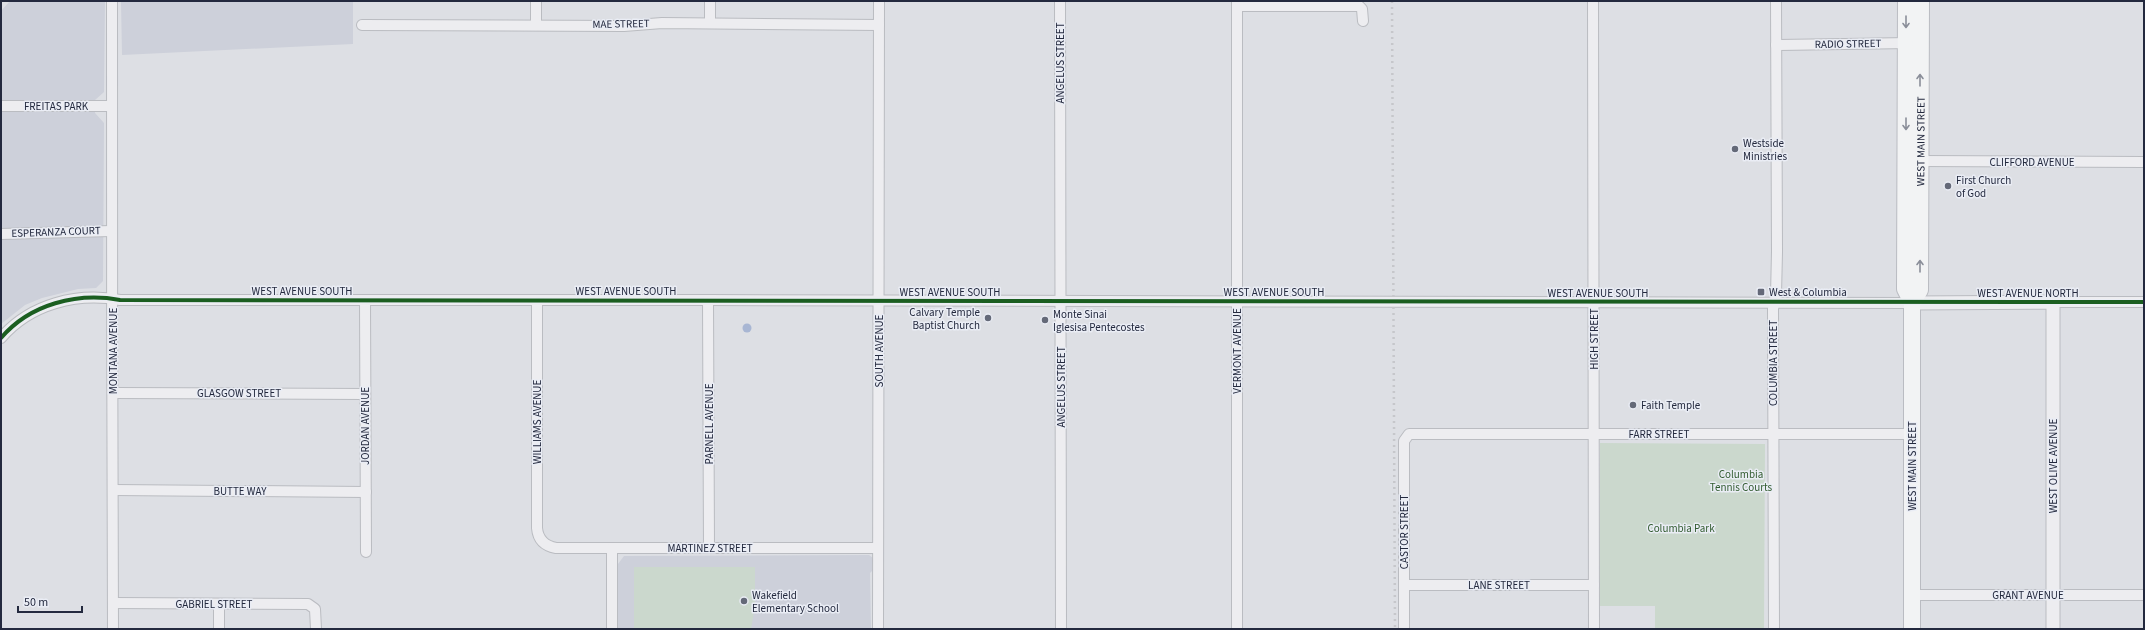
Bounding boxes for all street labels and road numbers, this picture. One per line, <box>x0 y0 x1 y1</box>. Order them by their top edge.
street label: MAE STREET <box>592 16 650 32</box>
street label: ANGELUS STREET <box>1053 22 1068 104</box>
street label: RADIO STREET <box>1815 36 1882 52</box>
street label: WEST MAIN STREET <box>1913 96 1928 186</box>
street label: FREITAS PARK <box>24 99 89 114</box>
street label: CLIFFORD AVENUE <box>1989 155 2075 170</box>
street label: ESPERANZA COURT <box>11 223 101 241</box>
street label: WEST AVENUE SOUTH <box>251 284 353 299</box>
street label: WEST AVENUE SOUTH <box>575 284 677 299</box>
street label: WEST AVENUE SOUTH <box>899 285 1001 300</box>
street label: WEST AVENUE SOUTH <box>1223 285 1325 300</box>
street label: WEST AVENUE SOUTH <box>1547 286 1649 301</box>
street label: WEST AVENUE NORTH <box>1977 286 2079 301</box>
street label: MONTANA AVENUE <box>106 308 121 394</box>
street label: VERMONT AVENUE <box>1230 308 1245 394</box>
street label: HIGH STREET <box>1587 308 1602 370</box>
street label: SOUTH AVENUE <box>872 314 887 387</box>
street label: COLUMBIA STREET <box>1766 320 1781 406</box>
street label: ANGELUS STREET <box>1054 346 1069 428</box>
street label: WILLIAMS AVENUE <box>530 380 545 464</box>
street label: PARNELL AVENUE <box>702 383 717 465</box>
street label: GLASGOW STREET <box>197 386 281 401</box>
street label: JORDAN AVENUE <box>358 387 373 465</box>
street label: WEST OLIVE AVENUE <box>2046 418 2061 513</box>
street label: WEST MAIN STREET <box>1905 421 1920 511</box>
street label: FARR STREET <box>1628 427 1690 442</box>
street label: BUTTE WAY <box>213 484 267 499</box>
street label: CASTOR STREET <box>1397 495 1412 569</box>
street label: MARTINEZ STREET <box>667 541 753 556</box>
street label: LANE STREET <box>1468 578 1530 593</box>
street label: GRANT AVENUE <box>1992 588 2064 603</box>
street label: GABRIEL STREET <box>176 597 253 612</box>

